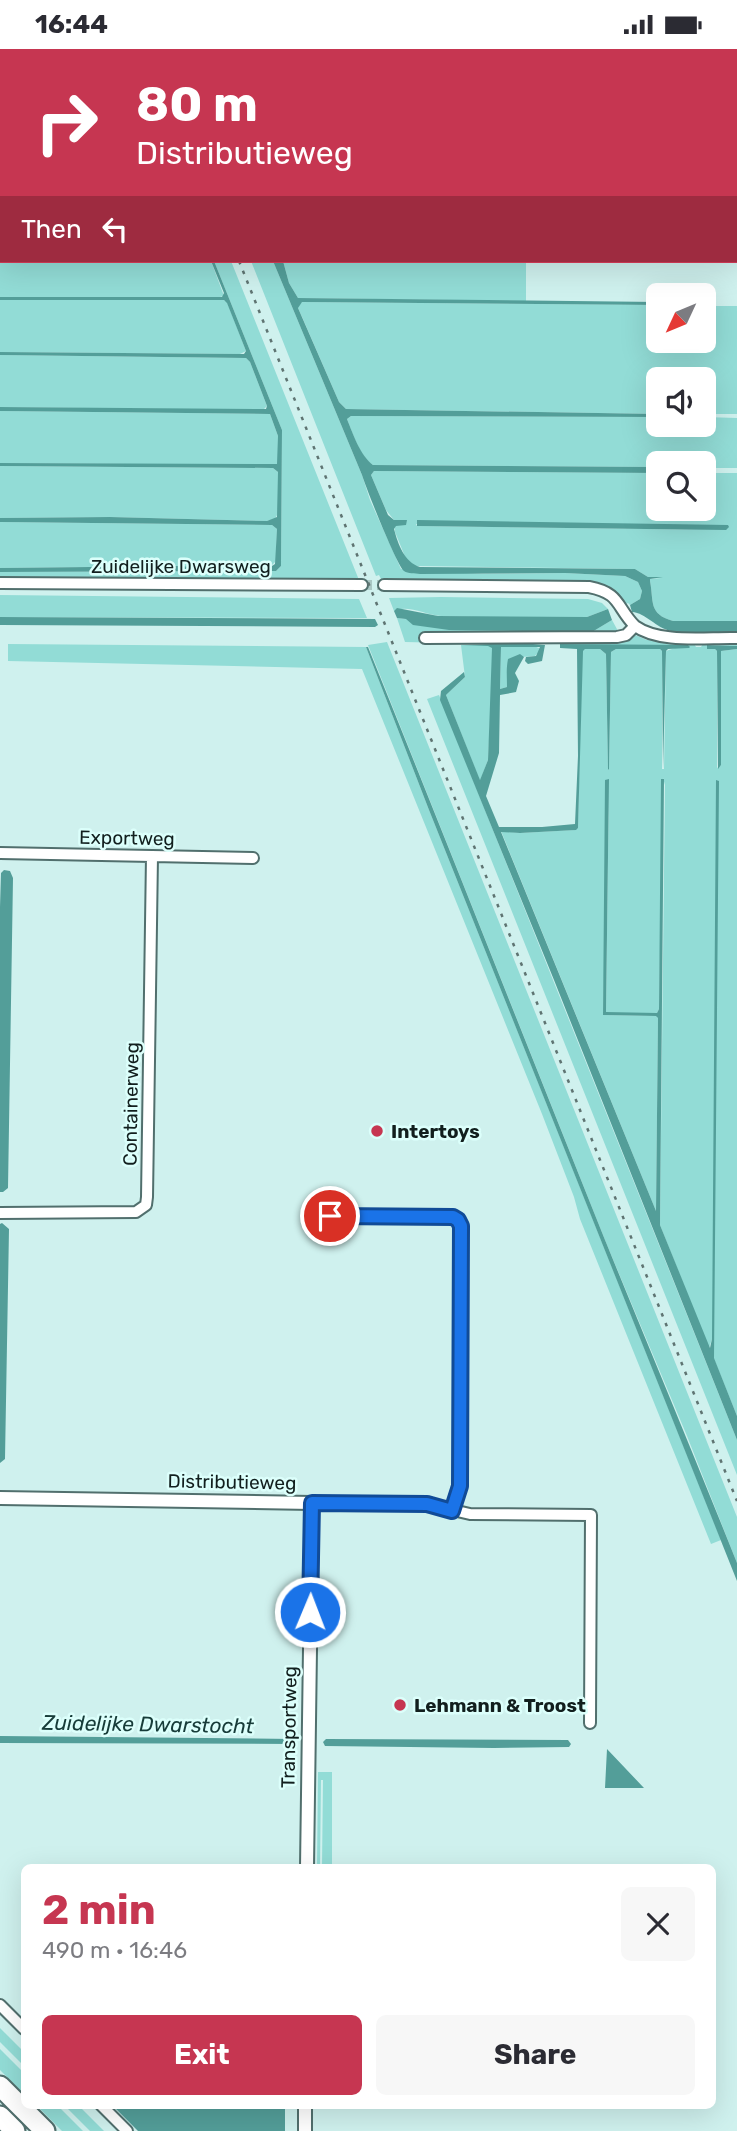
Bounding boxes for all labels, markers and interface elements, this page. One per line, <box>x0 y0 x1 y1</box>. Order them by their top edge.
text: 16:44 <box>35 9 108 40</box>
text: 80 m <box>136 75 258 133</box>
icon: right <box>21 77 112 168</box>
text: Distributieweg <box>136 134 353 172</box>
icon: left <box>96 210 134 248</box>
text: Then <box>21 214 82 245</box>
north arrow <box>646 283 716 353</box>
map controls <box>646 283 716 521</box>
button: sound <box>646 367 716 437</box>
button: search <box>646 451 716 521</box>
street label: Zuidelijke Dwarsweg <box>91 555 271 578</box>
street label: Exportweg <box>79 826 175 850</box>
street label: Containerweg <box>118 1042 144 1166</box>
place label: Intertoys <box>391 1120 480 1143</box>
marker: Intertoys <box>369 1123 385 1139</box>
pin <box>300 1186 360 1246</box>
icon: arrive <box>311 1197 349 1235</box>
street label: Distributieweg <box>167 1469 297 1495</box>
position arrow <box>273 1575 347 1649</box>
street label: Transportweg <box>276 1666 302 1788</box>
place label: Lehmann & Troost <box>414 1694 586 1717</box>
marker: Lehmann & Troost <box>392 1697 408 1713</box>
water label: Zuidelijke Dwarstocht <box>41 1710 255 1738</box>
text: 2 min <box>42 1885 156 1935</box>
button: close <box>621 1887 695 1961</box>
text: 490 m · 16:46 <box>42 1936 187 1964</box>
button: Exit <box>42 2015 362 2095</box>
button: Share <box>376 2015 695 2095</box>

